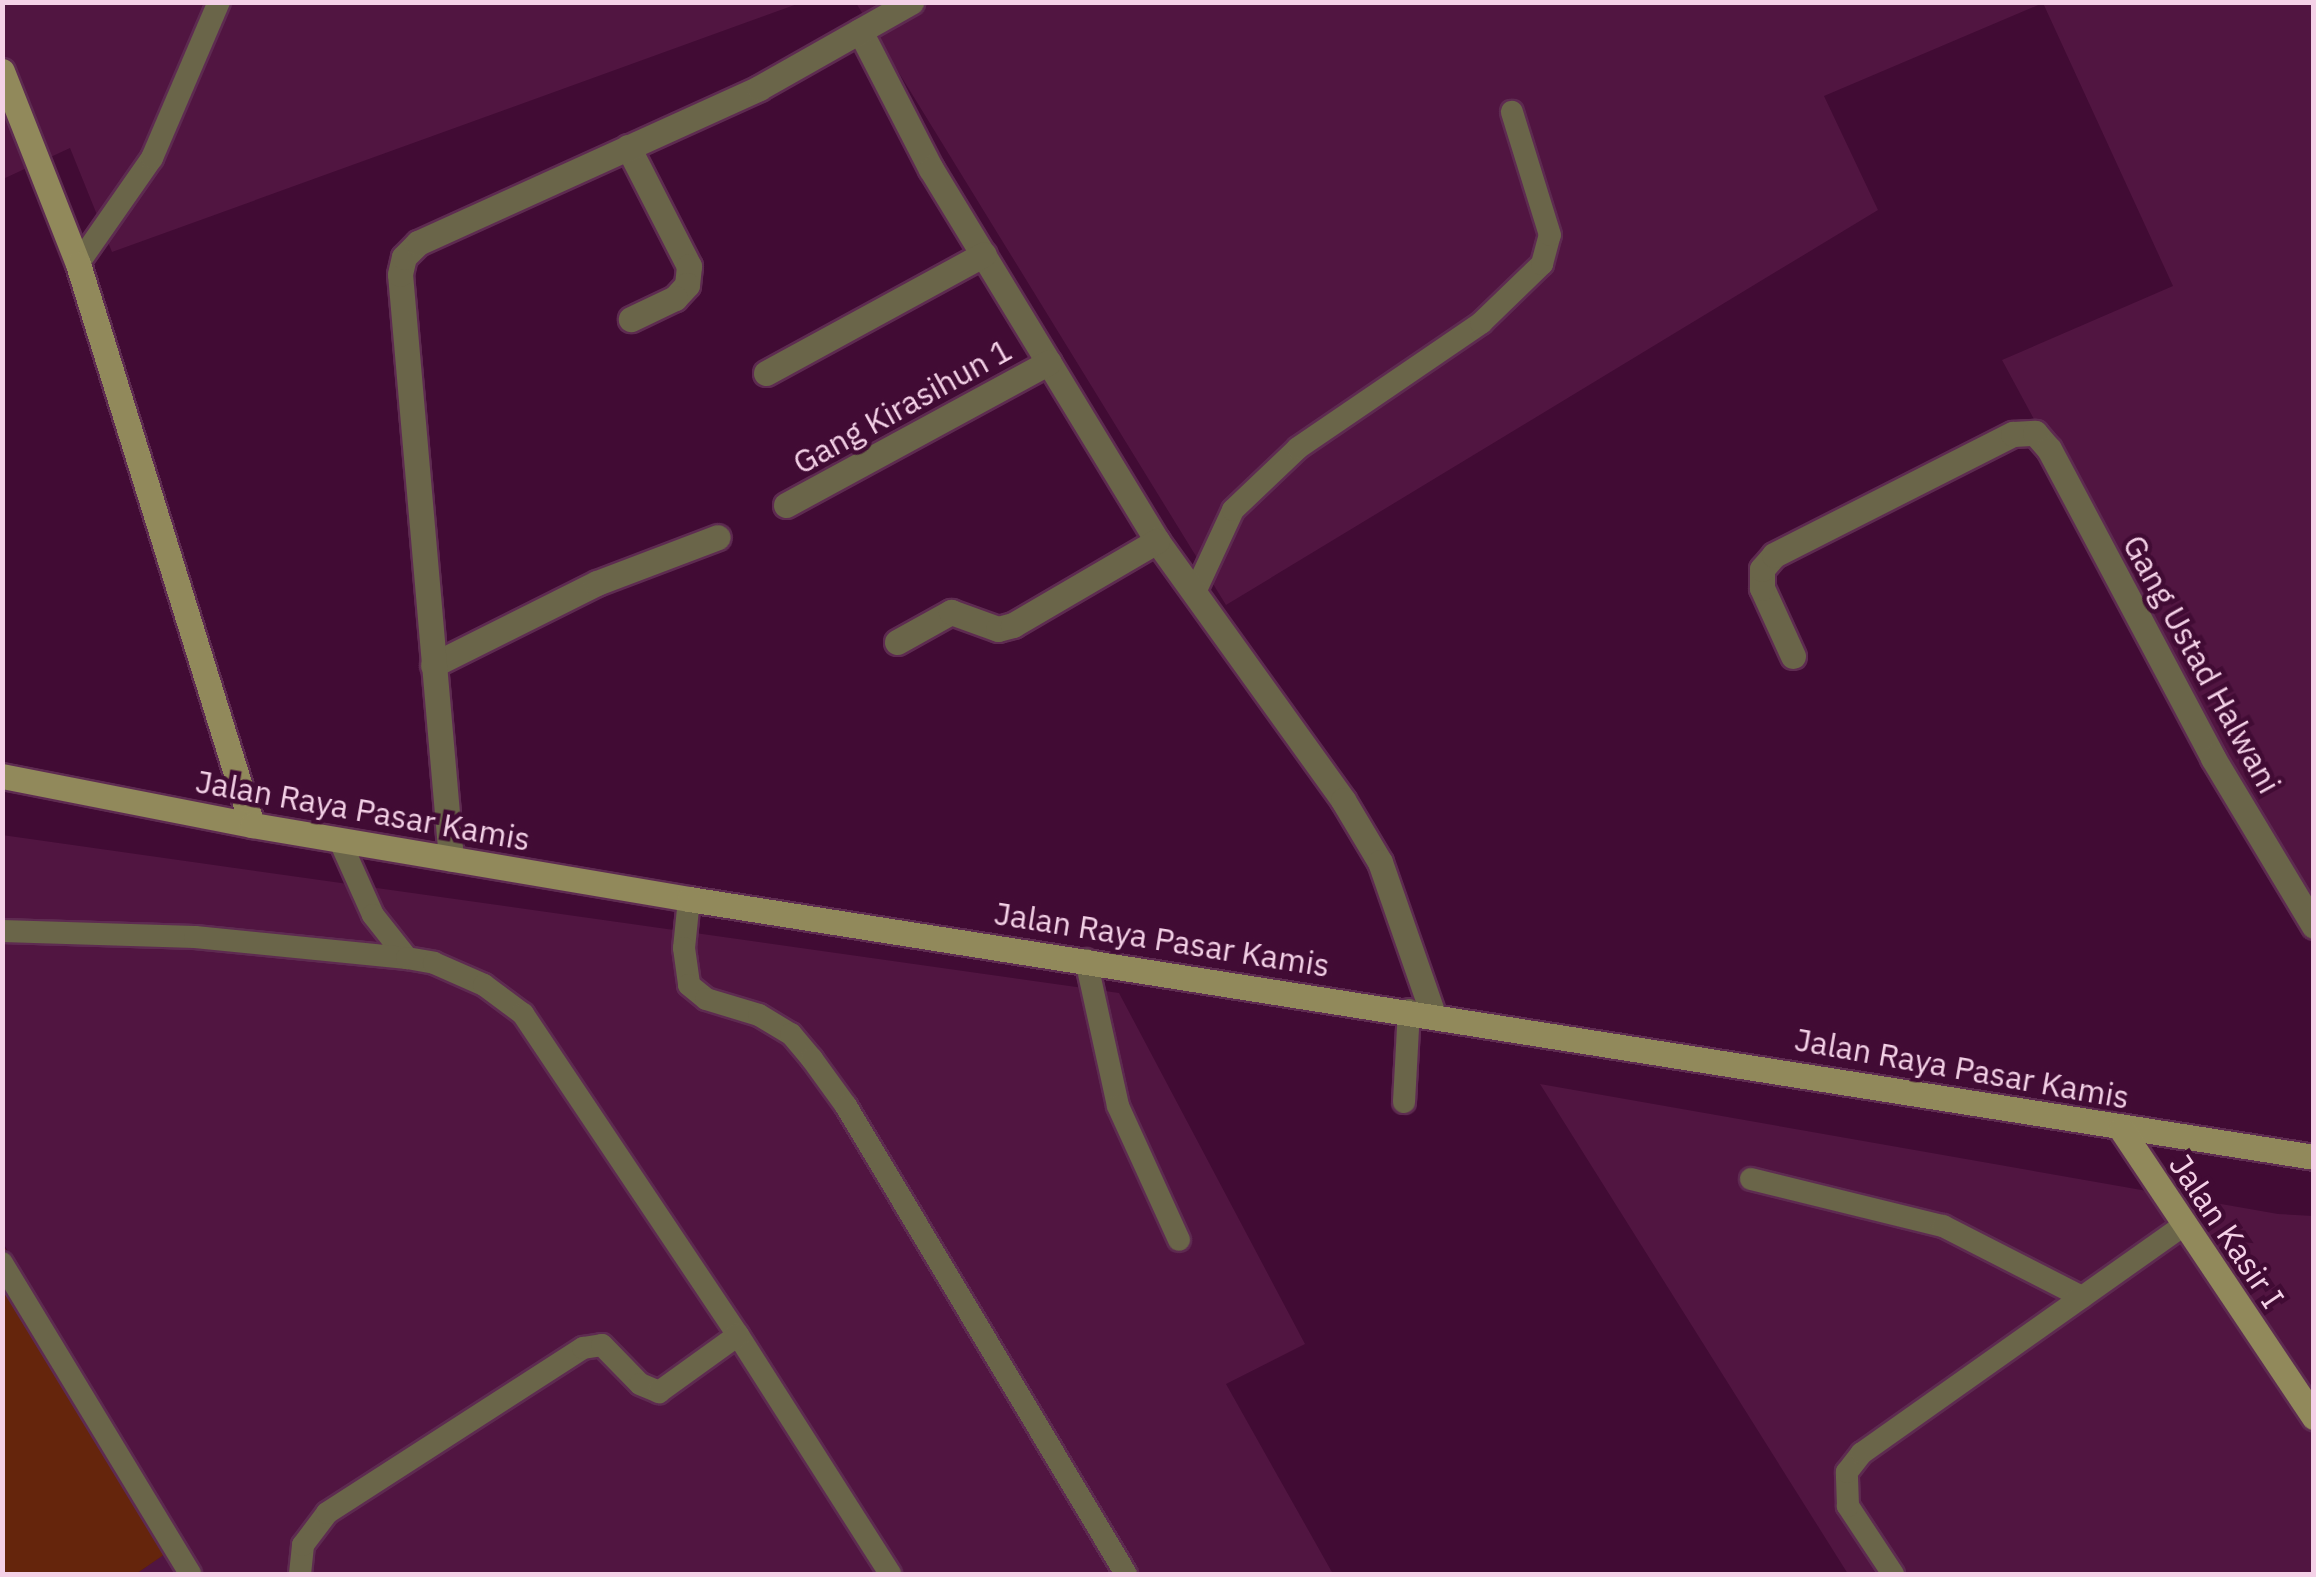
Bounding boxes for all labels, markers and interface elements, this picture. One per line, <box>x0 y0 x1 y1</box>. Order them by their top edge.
street label: Gang Kirasihun 1 <box>786 330 1018 482</box>
street label: Gang Ustad Halwani <box>2115 528 2289 800</box>
street label: Jalan Raya Pasar Kamis <box>193 762 533 858</box>
street label: Jalan Raya Pasar Kamis <box>992 894 1332 984</box>
street label: Jalan Raya Pasar Kamis <box>1792 1020 2132 1116</box>
street label: Jalan Kasir I <box>2161 1147 2293 1315</box>

